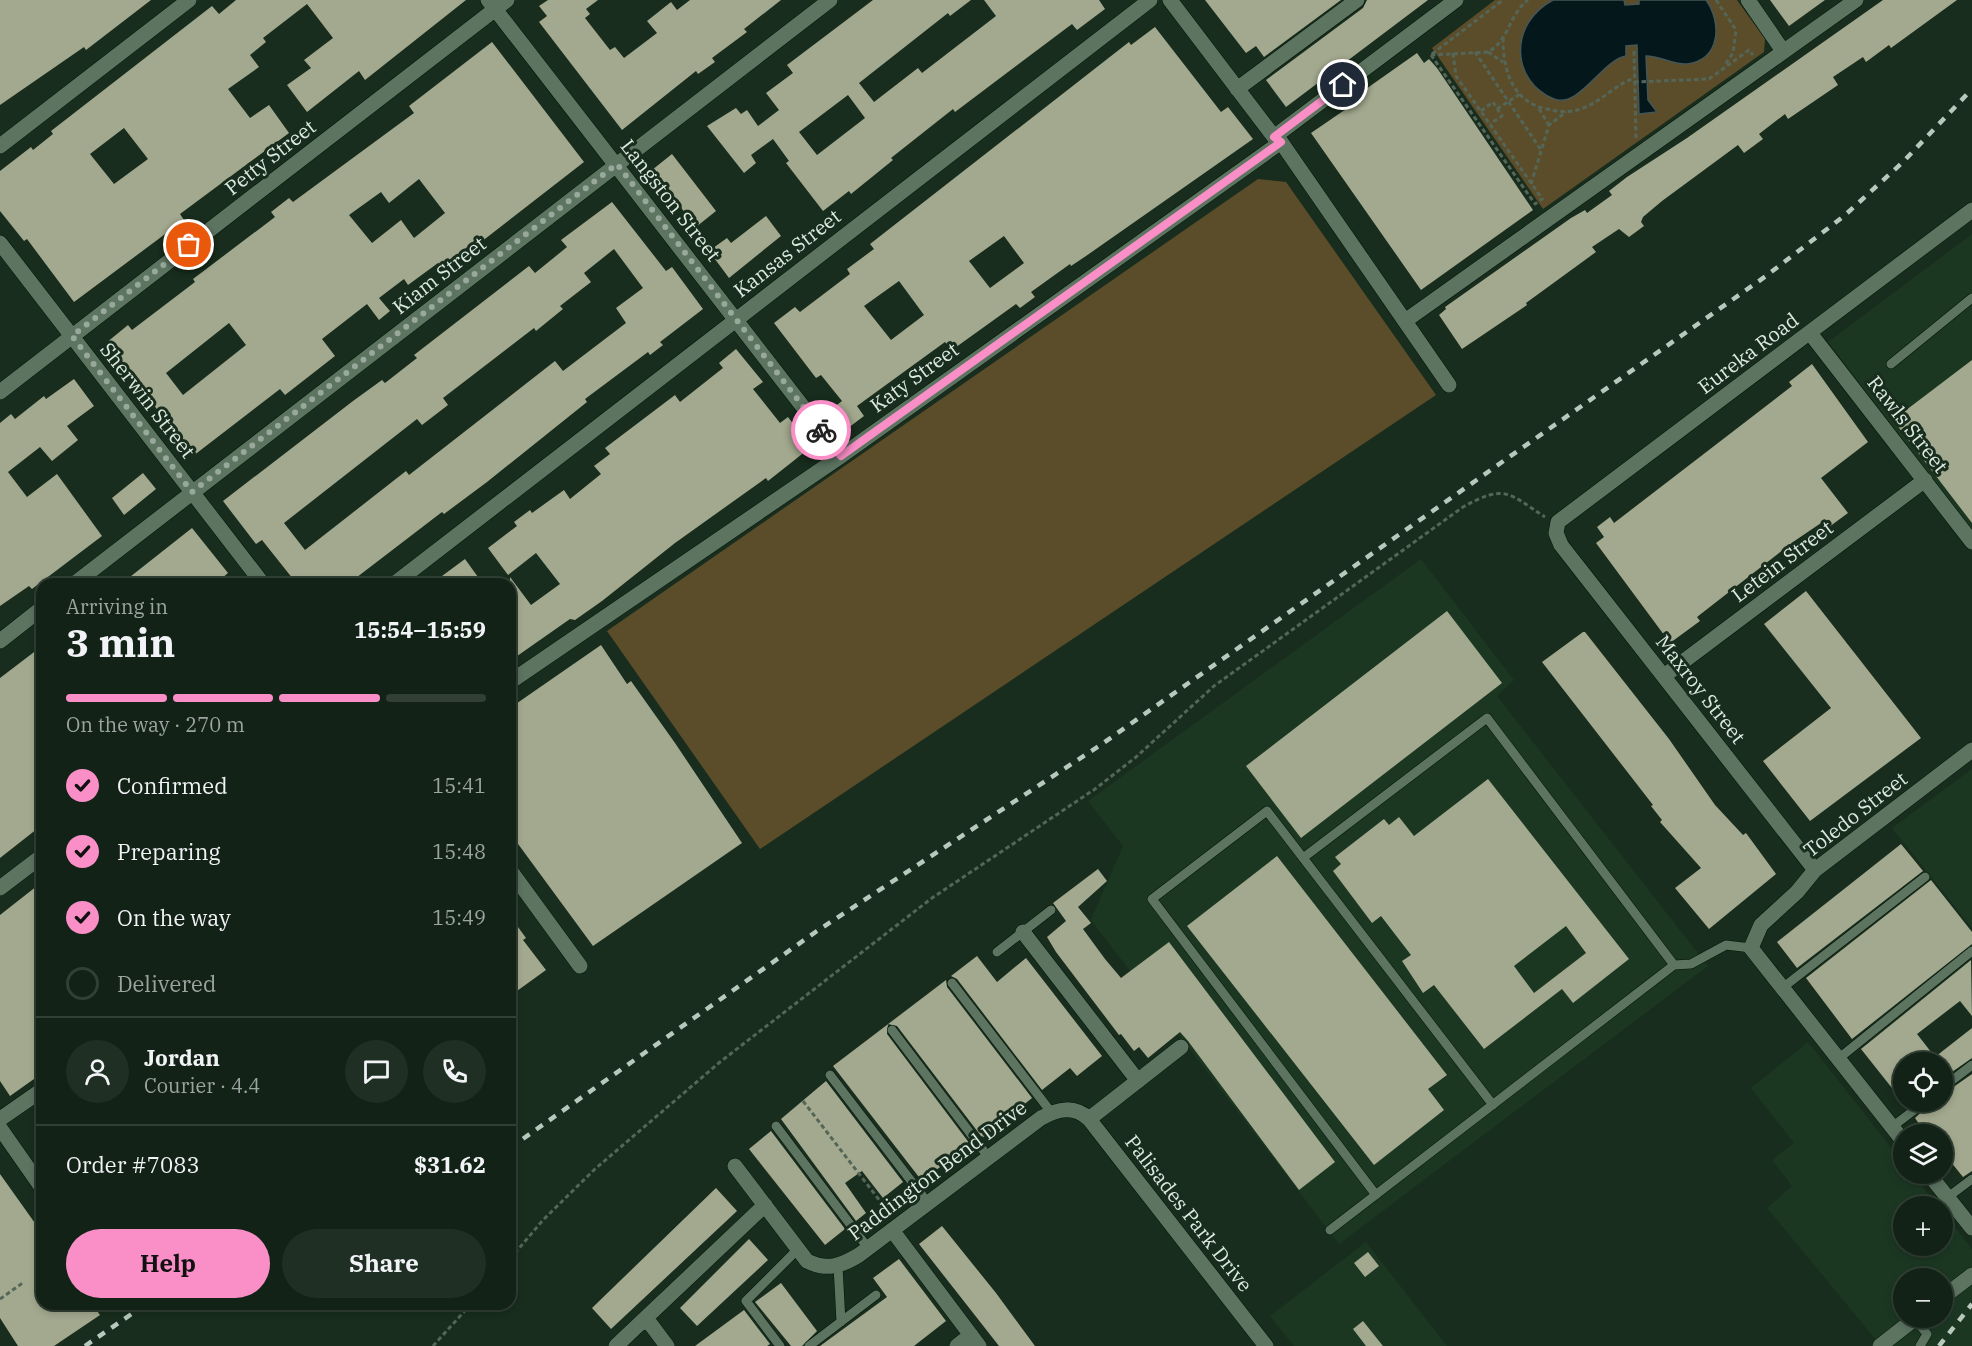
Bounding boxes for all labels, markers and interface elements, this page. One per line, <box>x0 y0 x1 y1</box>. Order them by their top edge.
pin <box>1317 59 1368 110</box>
icon: home <box>1326 68 1359 101</box>
street label: Petty Street <box>219 113 321 201</box>
street label: Langston Street <box>615 133 727 267</box>
street label: Kansas Street <box>728 203 846 303</box>
pin <box>163 219 214 270</box>
icon: bag <box>172 228 205 261</box>
street label: Kiam Street <box>387 230 491 320</box>
street label: Eureka Road <box>1692 306 1804 400</box>
street label: Katy Street <box>864 336 964 418</box>
street label: Sherwin Street <box>94 337 202 463</box>
street label: Rawls Street <box>1862 370 1954 478</box>
courier <box>791 400 851 460</box>
icon: bike <box>805 414 838 447</box>
street label: Letein Street <box>1726 514 1838 608</box>
text: Arriving in <box>66 593 168 620</box>
text: 15:54–15:59 <box>354 615 486 644</box>
text: 3 min <box>66 617 175 668</box>
street label: Maxroy Street <box>1650 629 1752 749</box>
text: On the way · 270 m <box>66 711 245 738</box>
street label: Toledo Street <box>1798 765 1912 863</box>
icon: check <box>66 769 99 802</box>
text: Confirmed <box>117 771 228 800</box>
text: 15:41 <box>432 772 486 799</box>
icon: check <box>66 835 99 868</box>
text: Preparing <box>117 837 221 866</box>
text: 15:48 <box>432 838 486 865</box>
icon: check <box>66 901 99 934</box>
text: On the way <box>117 903 231 932</box>
text: 15:49 <box>432 904 486 931</box>
text: Delivered <box>117 969 216 998</box>
button: person <box>66 1040 129 1103</box>
button: chat <box>345 1040 408 1103</box>
button: phone <box>423 1040 486 1103</box>
text: Jordan <box>144 1043 220 1072</box>
map controls <box>1893 1052 1953 1328</box>
button: locate <box>1893 1052 1953 1112</box>
text: Courier · 4.4 <box>144 1072 260 1099</box>
street label: Paddington Bend Drive <box>842 1094 1032 1246</box>
button: layers <box>1893 1124 1953 1184</box>
street label: Palisades Park Drive <box>1119 1129 1259 1297</box>
text: Order #7083 <box>66 1150 200 1179</box>
text: $31.62 <box>414 1150 486 1179</box>
button: + <box>1893 1196 1953 1256</box>
button: Help <box>66 1229 270 1298</box>
button: Share <box>282 1229 486 1298</box>
button: − <box>1893 1268 1953 1328</box>

